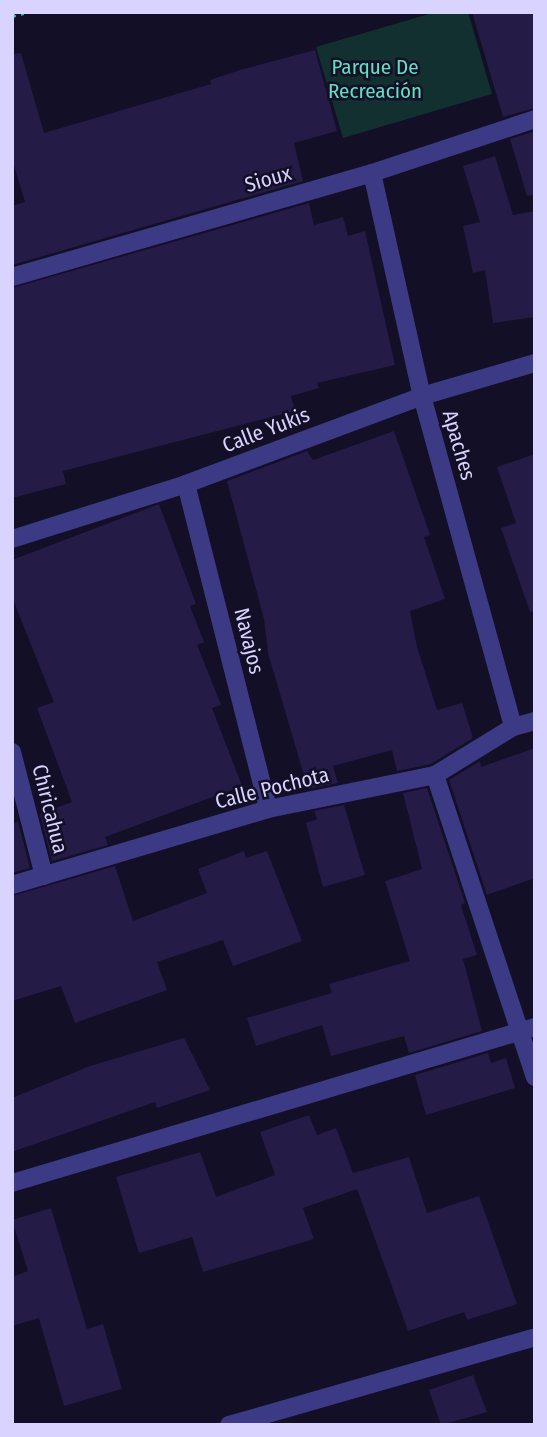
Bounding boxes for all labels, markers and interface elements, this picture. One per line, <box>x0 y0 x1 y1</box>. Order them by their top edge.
park label: Parque De Recreación <box>328 54 422 104</box>
street label: Sioux <box>242 160 294 198</box>
street label: Calle Yukis <box>219 402 313 458</box>
street label: Apaches <box>437 407 481 483</box>
street label: Navajos <box>229 605 269 677</box>
street label: Chiricahua <box>27 762 73 856</box>
street label: Calle Pochota <box>213 762 331 814</box>

